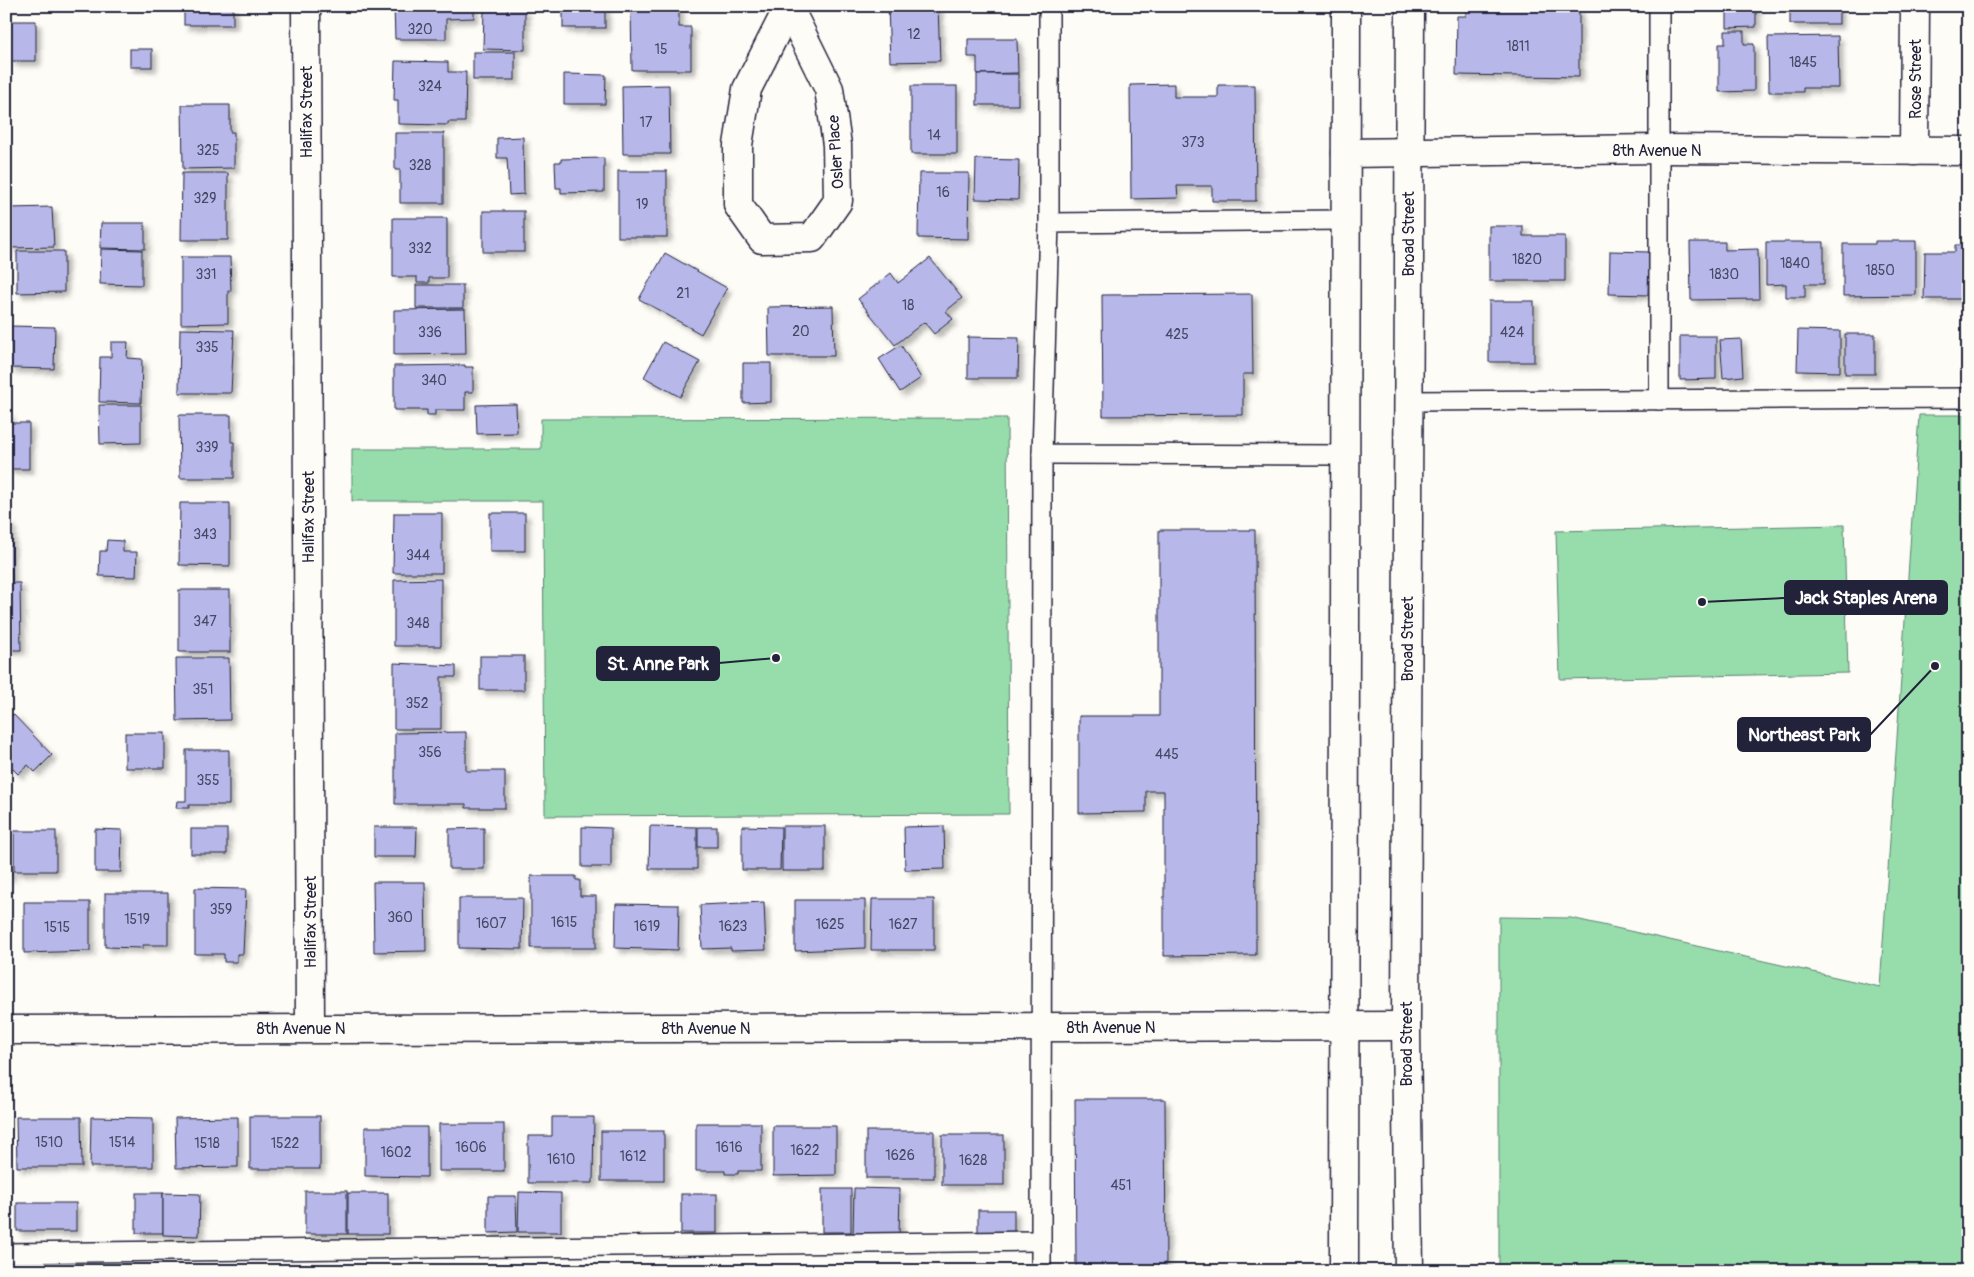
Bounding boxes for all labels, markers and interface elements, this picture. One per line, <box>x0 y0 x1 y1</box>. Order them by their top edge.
house number: 320 <box>407 21 433 38</box>
house number: 12 <box>907 26 921 43</box>
house number: 1811 <box>1506 38 1530 55</box>
street label: Rose Street <box>1906 39 1926 119</box>
house number: 15 <box>654 41 668 58</box>
house number: 1845 <box>1789 54 1817 71</box>
street label: Halifax Street <box>297 65 317 158</box>
house number: 324 <box>418 78 442 95</box>
house number: 17 <box>640 114 653 131</box>
street label: Osler Place <box>823 114 849 190</box>
house number: 14 <box>927 127 941 144</box>
house number: 373 <box>1181 134 1205 151</box>
street label: 8th Avenue N <box>1613 141 1701 161</box>
house number: 325 <box>196 142 220 159</box>
house number: 328 <box>409 157 431 174</box>
house number: 16 <box>936 184 950 201</box>
house number: 329 <box>194 190 216 207</box>
street label: Broad Street <box>1399 191 1419 277</box>
house number: 19 <box>636 196 648 213</box>
house number: 332 <box>408 240 432 257</box>
house number: 1820 <box>1512 251 1542 268</box>
house number: 1840 <box>1780 255 1810 272</box>
house number: 1850 <box>1865 262 1895 279</box>
house number: 331 <box>195 266 217 283</box>
house number: 1830 <box>1709 266 1739 283</box>
house number: 21 <box>676 285 690 302</box>
house number: 18 <box>902 297 914 314</box>
house number: 20 <box>792 323 810 340</box>
house number: 336 <box>418 324 442 341</box>
house number: 424 <box>1500 324 1524 341</box>
house number: 425 <box>1165 326 1189 343</box>
house number: 335 <box>195 339 219 356</box>
house number: 340 <box>421 372 447 389</box>
house number: 339 <box>196 439 218 456</box>
street label: Halifax Street <box>299 470 319 563</box>
house number: 343 <box>193 526 217 543</box>
house number: 344 <box>406 547 430 564</box>
callout: Jack Staples Arena <box>1785 581 1947 614</box>
text: Jack Staples Arena <box>1795 587 1938 610</box>
street label: Broad Street <box>1398 596 1418 682</box>
house number: 347 <box>193 613 217 630</box>
house number: 348 <box>407 615 430 632</box>
callout: St. Anne Park <box>597 647 719 680</box>
text: St. Anne Park <box>607 653 709 676</box>
house number: 351 <box>193 681 213 698</box>
house number: 352 <box>405 695 429 712</box>
callout: Northeast Park <box>1738 718 1870 751</box>
text: Northeast Park <box>1748 724 1860 747</box>
house number: 356 <box>418 744 442 761</box>
house number: 445 <box>1155 746 1179 763</box>
house number: 355 <box>197 772 220 789</box>
street label: Halifax Street <box>301 875 321 968</box>
house number: 359 <box>210 901 232 918</box>
house number: 360 <box>387 909 413 926</box>
house number: 1519 <box>124 911 150 928</box>
house number: 1615 <box>551 914 577 931</box>
house number: 1607 <box>476 915 507 932</box>
house number: 1625 <box>815 916 845 933</box>
house number: 1627 <box>889 916 918 933</box>
house number: 1619 <box>634 918 660 935</box>
house number: 1623 <box>719 918 748 935</box>
house number: 1515 <box>44 919 70 936</box>
street label: Broad Street <box>1397 1001 1417 1087</box>
street label: 8th Avenue N <box>1067 1018 1155 1038</box>
street label: 8th Avenue N <box>257 1019 345 1039</box>
street label: 8th Avenue N <box>662 1019 750 1039</box>
house number: 1510 <box>35 1134 63 1151</box>
house number: 1514 <box>109 1134 135 1151</box>
house number: 1518 <box>194 1135 220 1152</box>
house number: 1522 <box>271 1135 300 1152</box>
house number: 1606 <box>455 1139 487 1156</box>
house number: 1616 <box>715 1139 743 1156</box>
house number: 1622 <box>790 1142 820 1159</box>
house number: 1602 <box>380 1144 412 1161</box>
house number: 1626 <box>885 1147 915 1164</box>
house number: 1612 <box>620 1148 647 1165</box>
house number: 1610 <box>547 1151 575 1168</box>
house number: 1628 <box>959 1152 987 1169</box>
house number: 451 <box>1110 1177 1132 1194</box>

